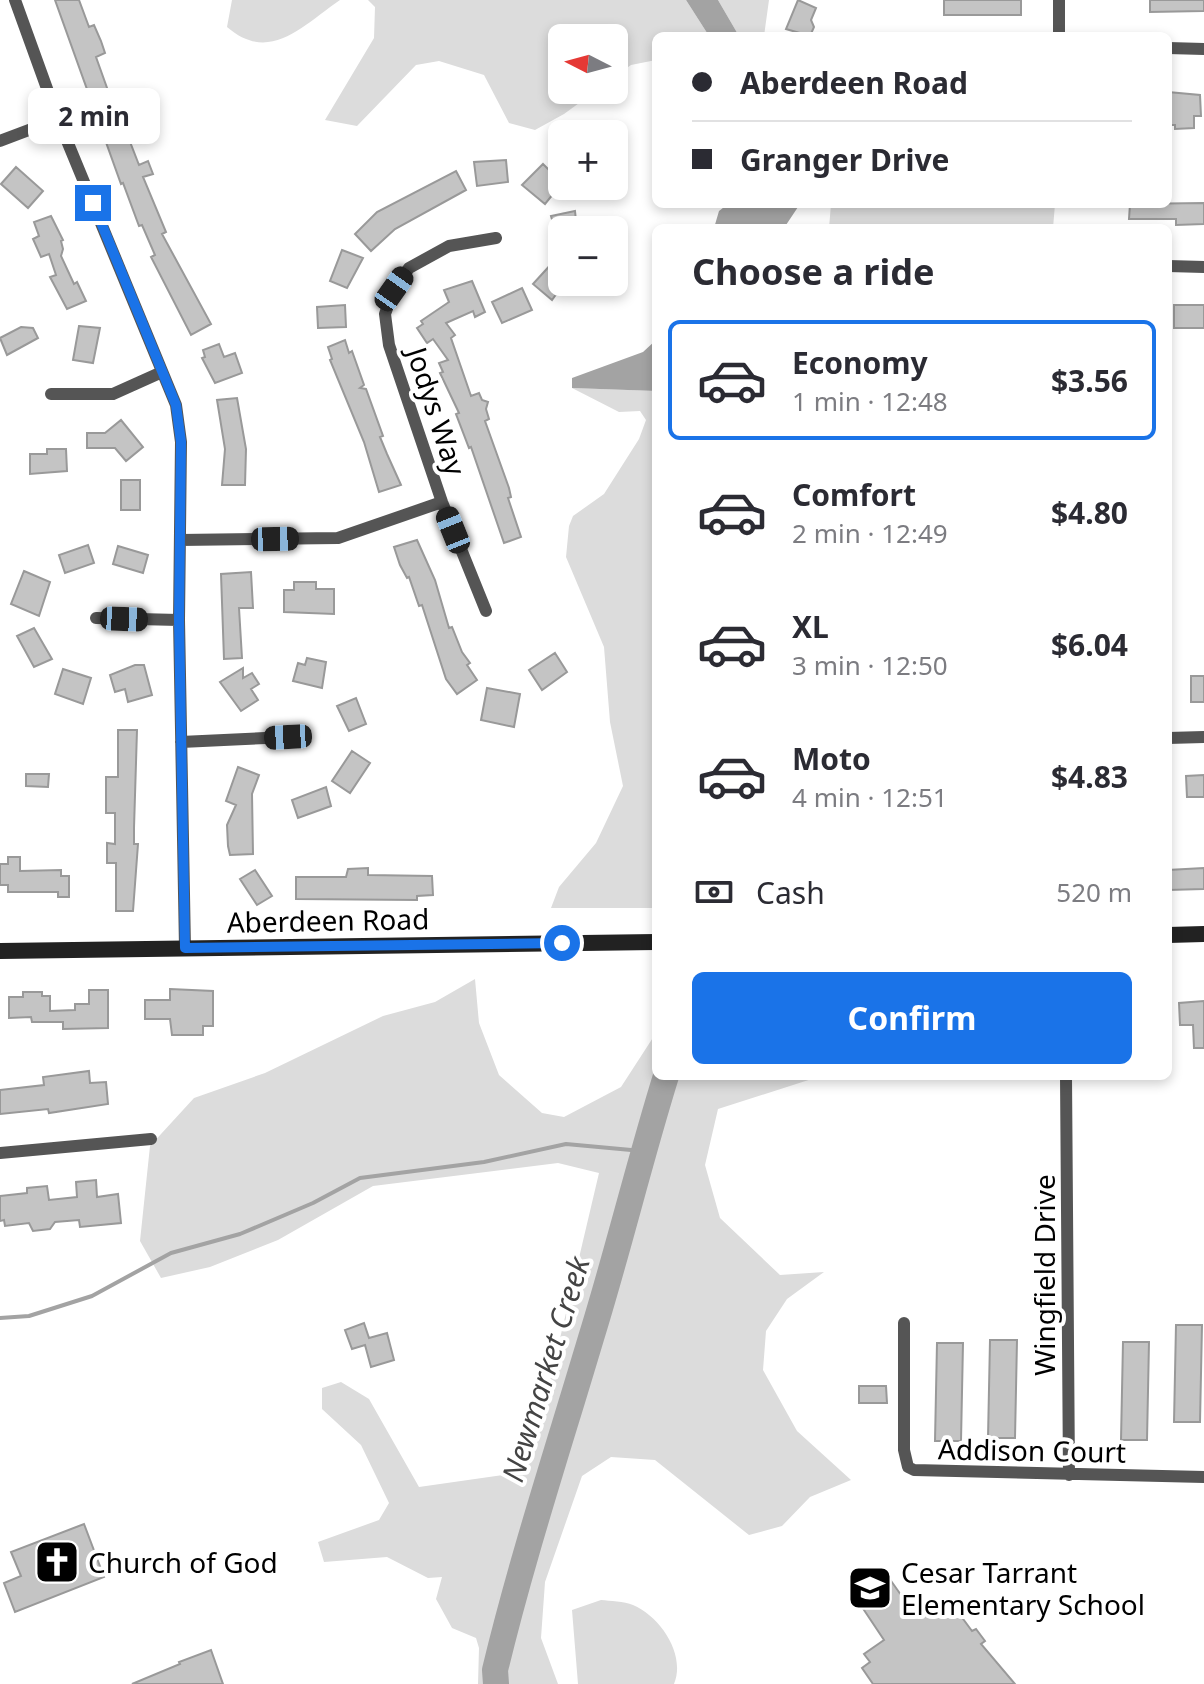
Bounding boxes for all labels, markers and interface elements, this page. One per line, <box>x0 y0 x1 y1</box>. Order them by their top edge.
north arrow <box>548 24 628 104</box>
map controls <box>548 24 628 296</box>
text: Aberdeen Road <box>740 62 968 103</box>
callout: 2 min <box>27 87 159 143</box>
text: 2 min <box>58 98 130 134</box>
button: + <box>548 120 628 200</box>
text: Granger Drive <box>740 139 949 180</box>
route end <box>75 185 111 221</box>
button: − <box>548 216 628 296</box>
text: Choose a ride <box>692 247 934 296</box>
car <box>370 262 418 316</box>
street label: Jodys Way <box>398 339 476 480</box>
text: Economy <box>792 342 928 383</box>
icon: car <box>696 344 768 416</box>
text: $3.56 <box>1051 360 1128 401</box>
text: 1 min · 12:48 <box>792 383 948 419</box>
text: Comfort <box>792 474 916 515</box>
icon: car <box>696 476 768 548</box>
text: $4.80 <box>1051 492 1128 533</box>
car <box>433 503 473 557</box>
text: 2 min · 12:49 <box>792 515 948 551</box>
car <box>251 527 299 551</box>
car <box>100 606 148 632</box>
text: XL <box>792 606 829 647</box>
icon: car <box>696 608 768 680</box>
text: $6.04 <box>1051 624 1128 665</box>
text: 3 min · 12:50 <box>792 647 948 683</box>
car <box>263 724 313 750</box>
text: Moto <box>792 738 871 779</box>
icon: car <box>696 740 768 812</box>
text: $4.83 <box>1051 756 1128 797</box>
text: 4 min · 12:51 <box>792 779 948 815</box>
icon: cash <box>692 870 736 914</box>
text: Cash <box>756 872 825 913</box>
text: 520 m <box>1056 874 1132 910</box>
street label: Aberdeen Road <box>226 899 430 941</box>
route start <box>544 925 580 961</box>
button: Confirm <box>692 972 1132 1064</box>
street label: Wingfield Drive <box>1025 1174 1063 1376</box>
water label: Newmarket Creek <box>491 1250 599 1487</box>
street label: Addison Court <box>938 1429 1126 1471</box>
church icon: Church of God <box>33 1538 81 1586</box>
place label: Church of God <box>88 1543 278 1581</box>
place label: Cesar Tarrant Elementary School <box>901 1553 1145 1623</box>
school or university icon: Cesar Tarrant Elementary School <box>846 1564 894 1612</box>

